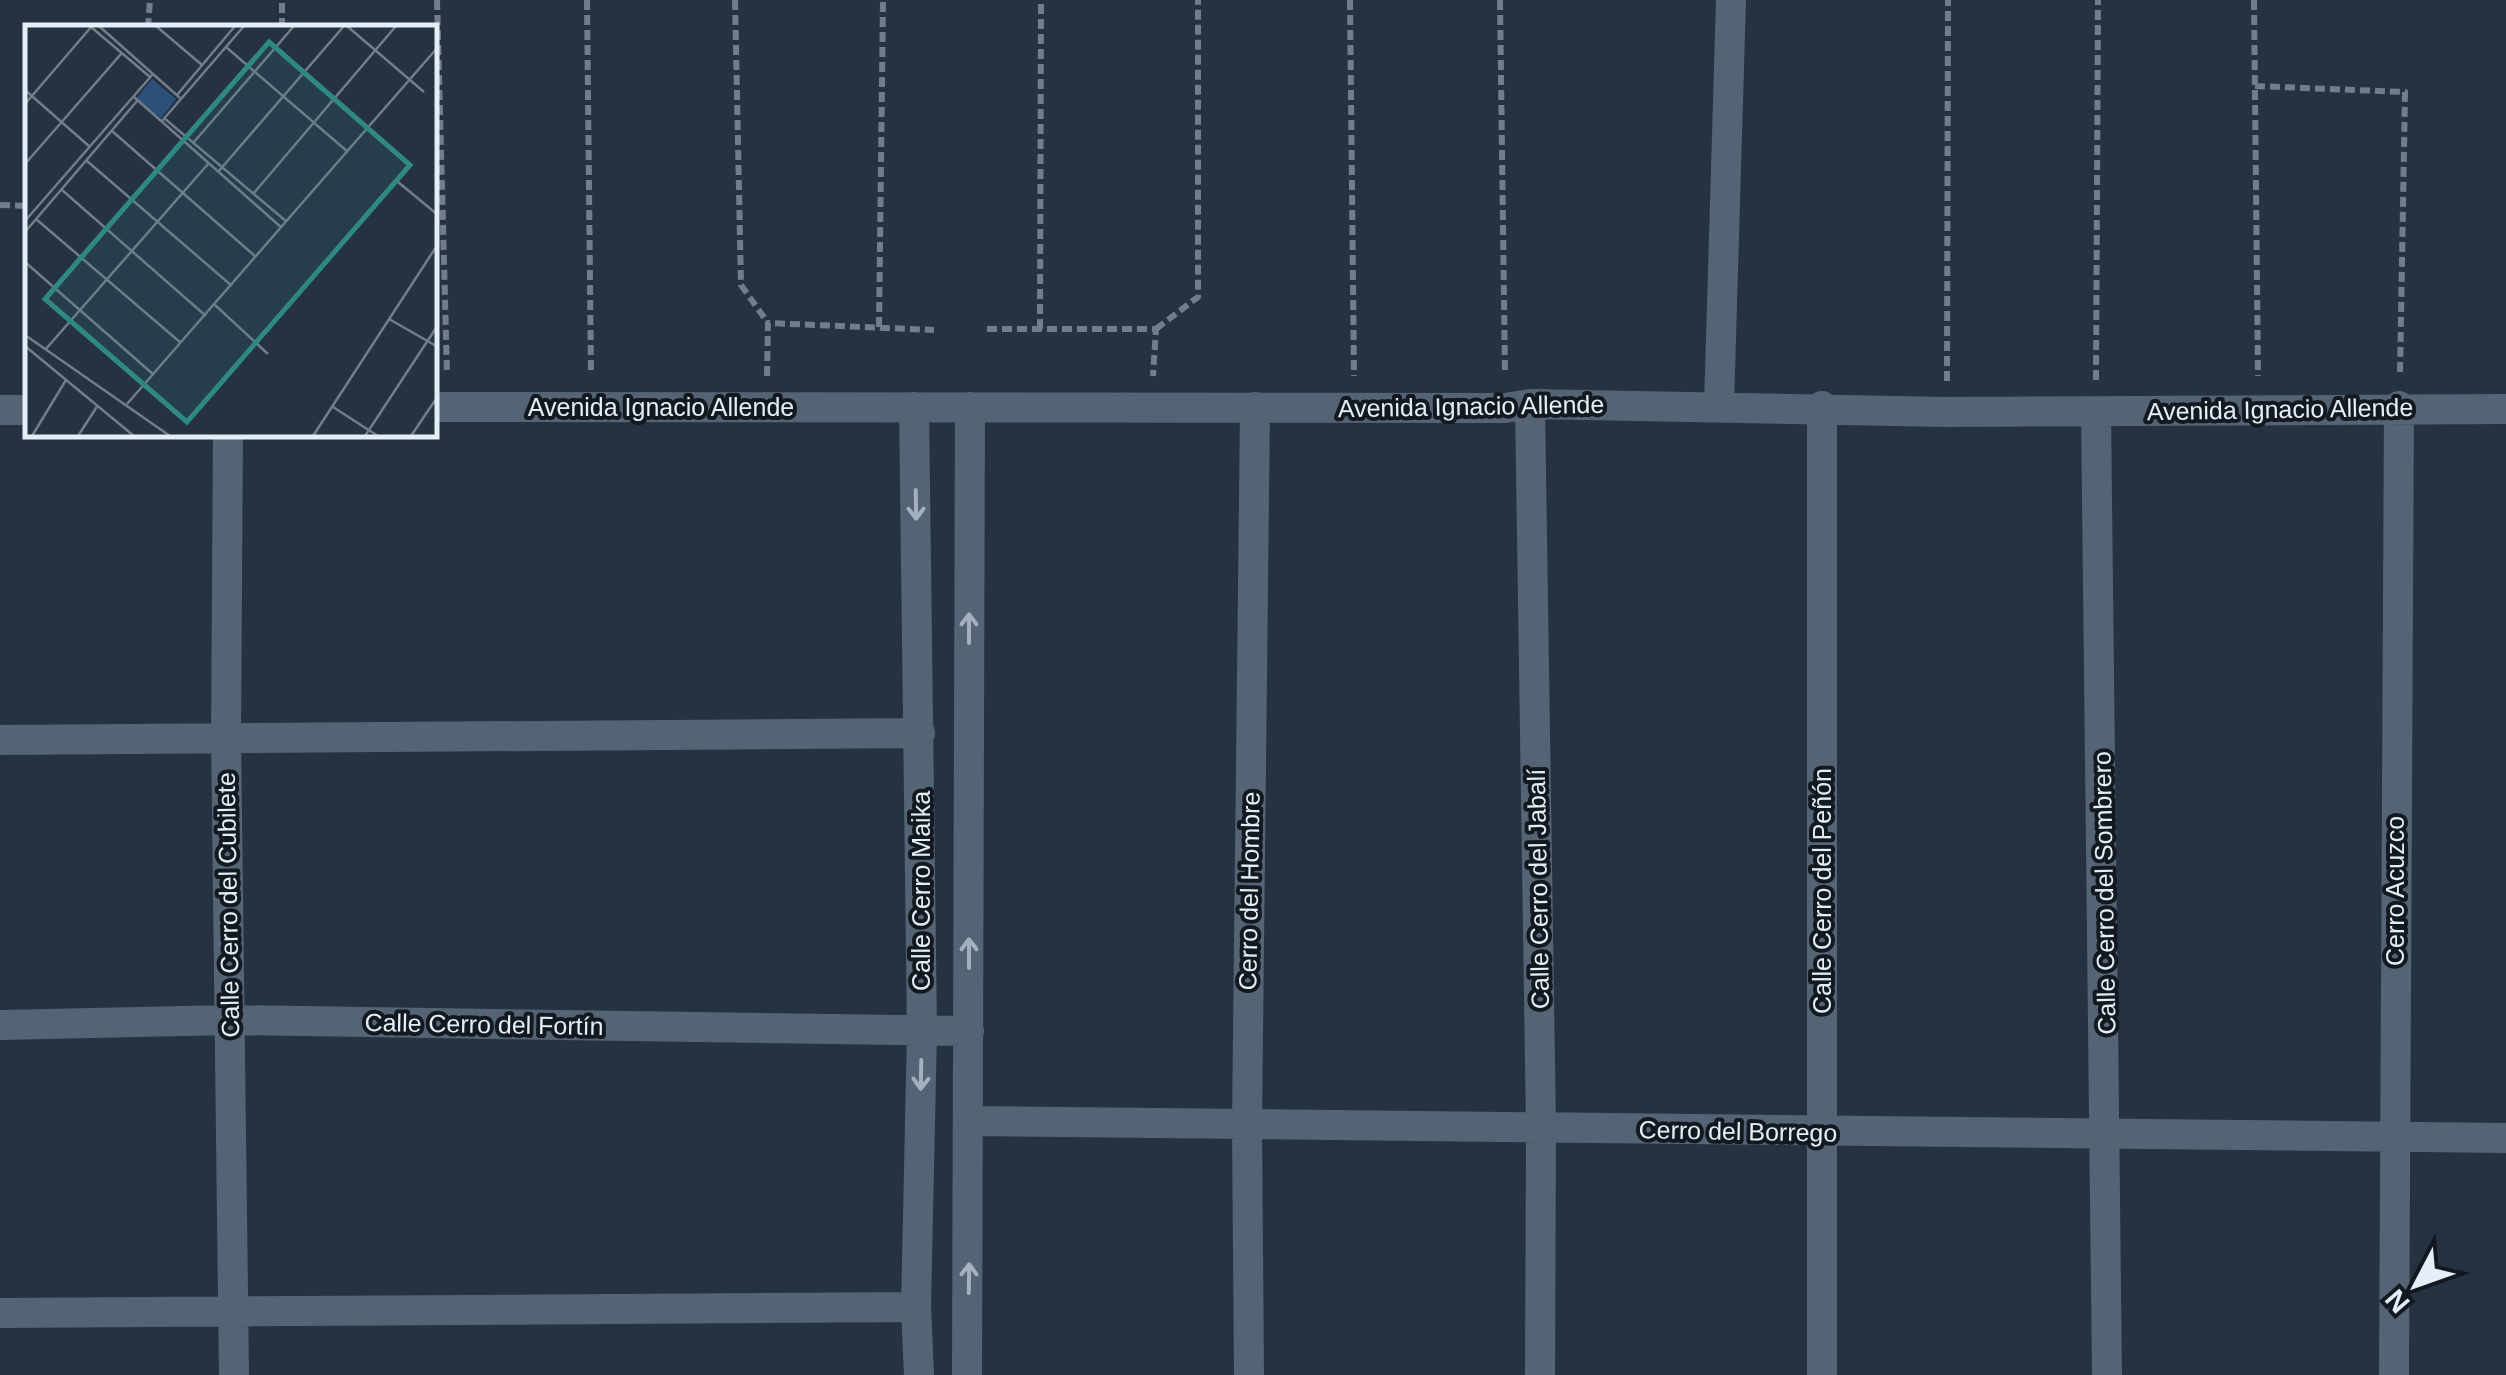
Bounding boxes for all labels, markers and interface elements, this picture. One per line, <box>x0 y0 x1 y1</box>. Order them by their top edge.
inset map <box>25 25 438 438</box>
street label: Avenida Ignacio Allende <box>1338 390 1604 422</box>
street label: Avenida Ignacio Allende <box>528 393 794 421</box>
street label: Avenida Ignacio Allende <box>2147 393 2413 425</box>
one-way arrow <box>906 488 926 520</box>
one-way arrow <box>960 612 978 644</box>
street label: Calle Cerro del Sombrero <box>2088 751 2120 1035</box>
street label: Calle Cerro del Peñón <box>1808 768 1836 1014</box>
street label: Calle Cerro del Jabalí <box>1522 769 1554 1009</box>
street label: Calle Cerro del Cubilete <box>212 772 244 1038</box>
street label: Calle Cerro Maika <box>907 791 935 991</box>
street label: Cerro del Hombre <box>1233 791 1265 991</box>
street label: Cerro Acuzco <box>2381 816 2409 966</box>
one-way arrow <box>960 937 978 970</box>
street label: Calle Cerro del Fortín <box>364 1008 604 1040</box>
one-way arrow <box>912 1058 930 1090</box>
street label: Cerro del Borrego <box>1638 1115 1838 1147</box>
north arrow <box>2366 1235 2466 1335</box>
one-way arrow <box>959 1262 978 1294</box>
text: N <box>2379 1283 2416 1319</box>

